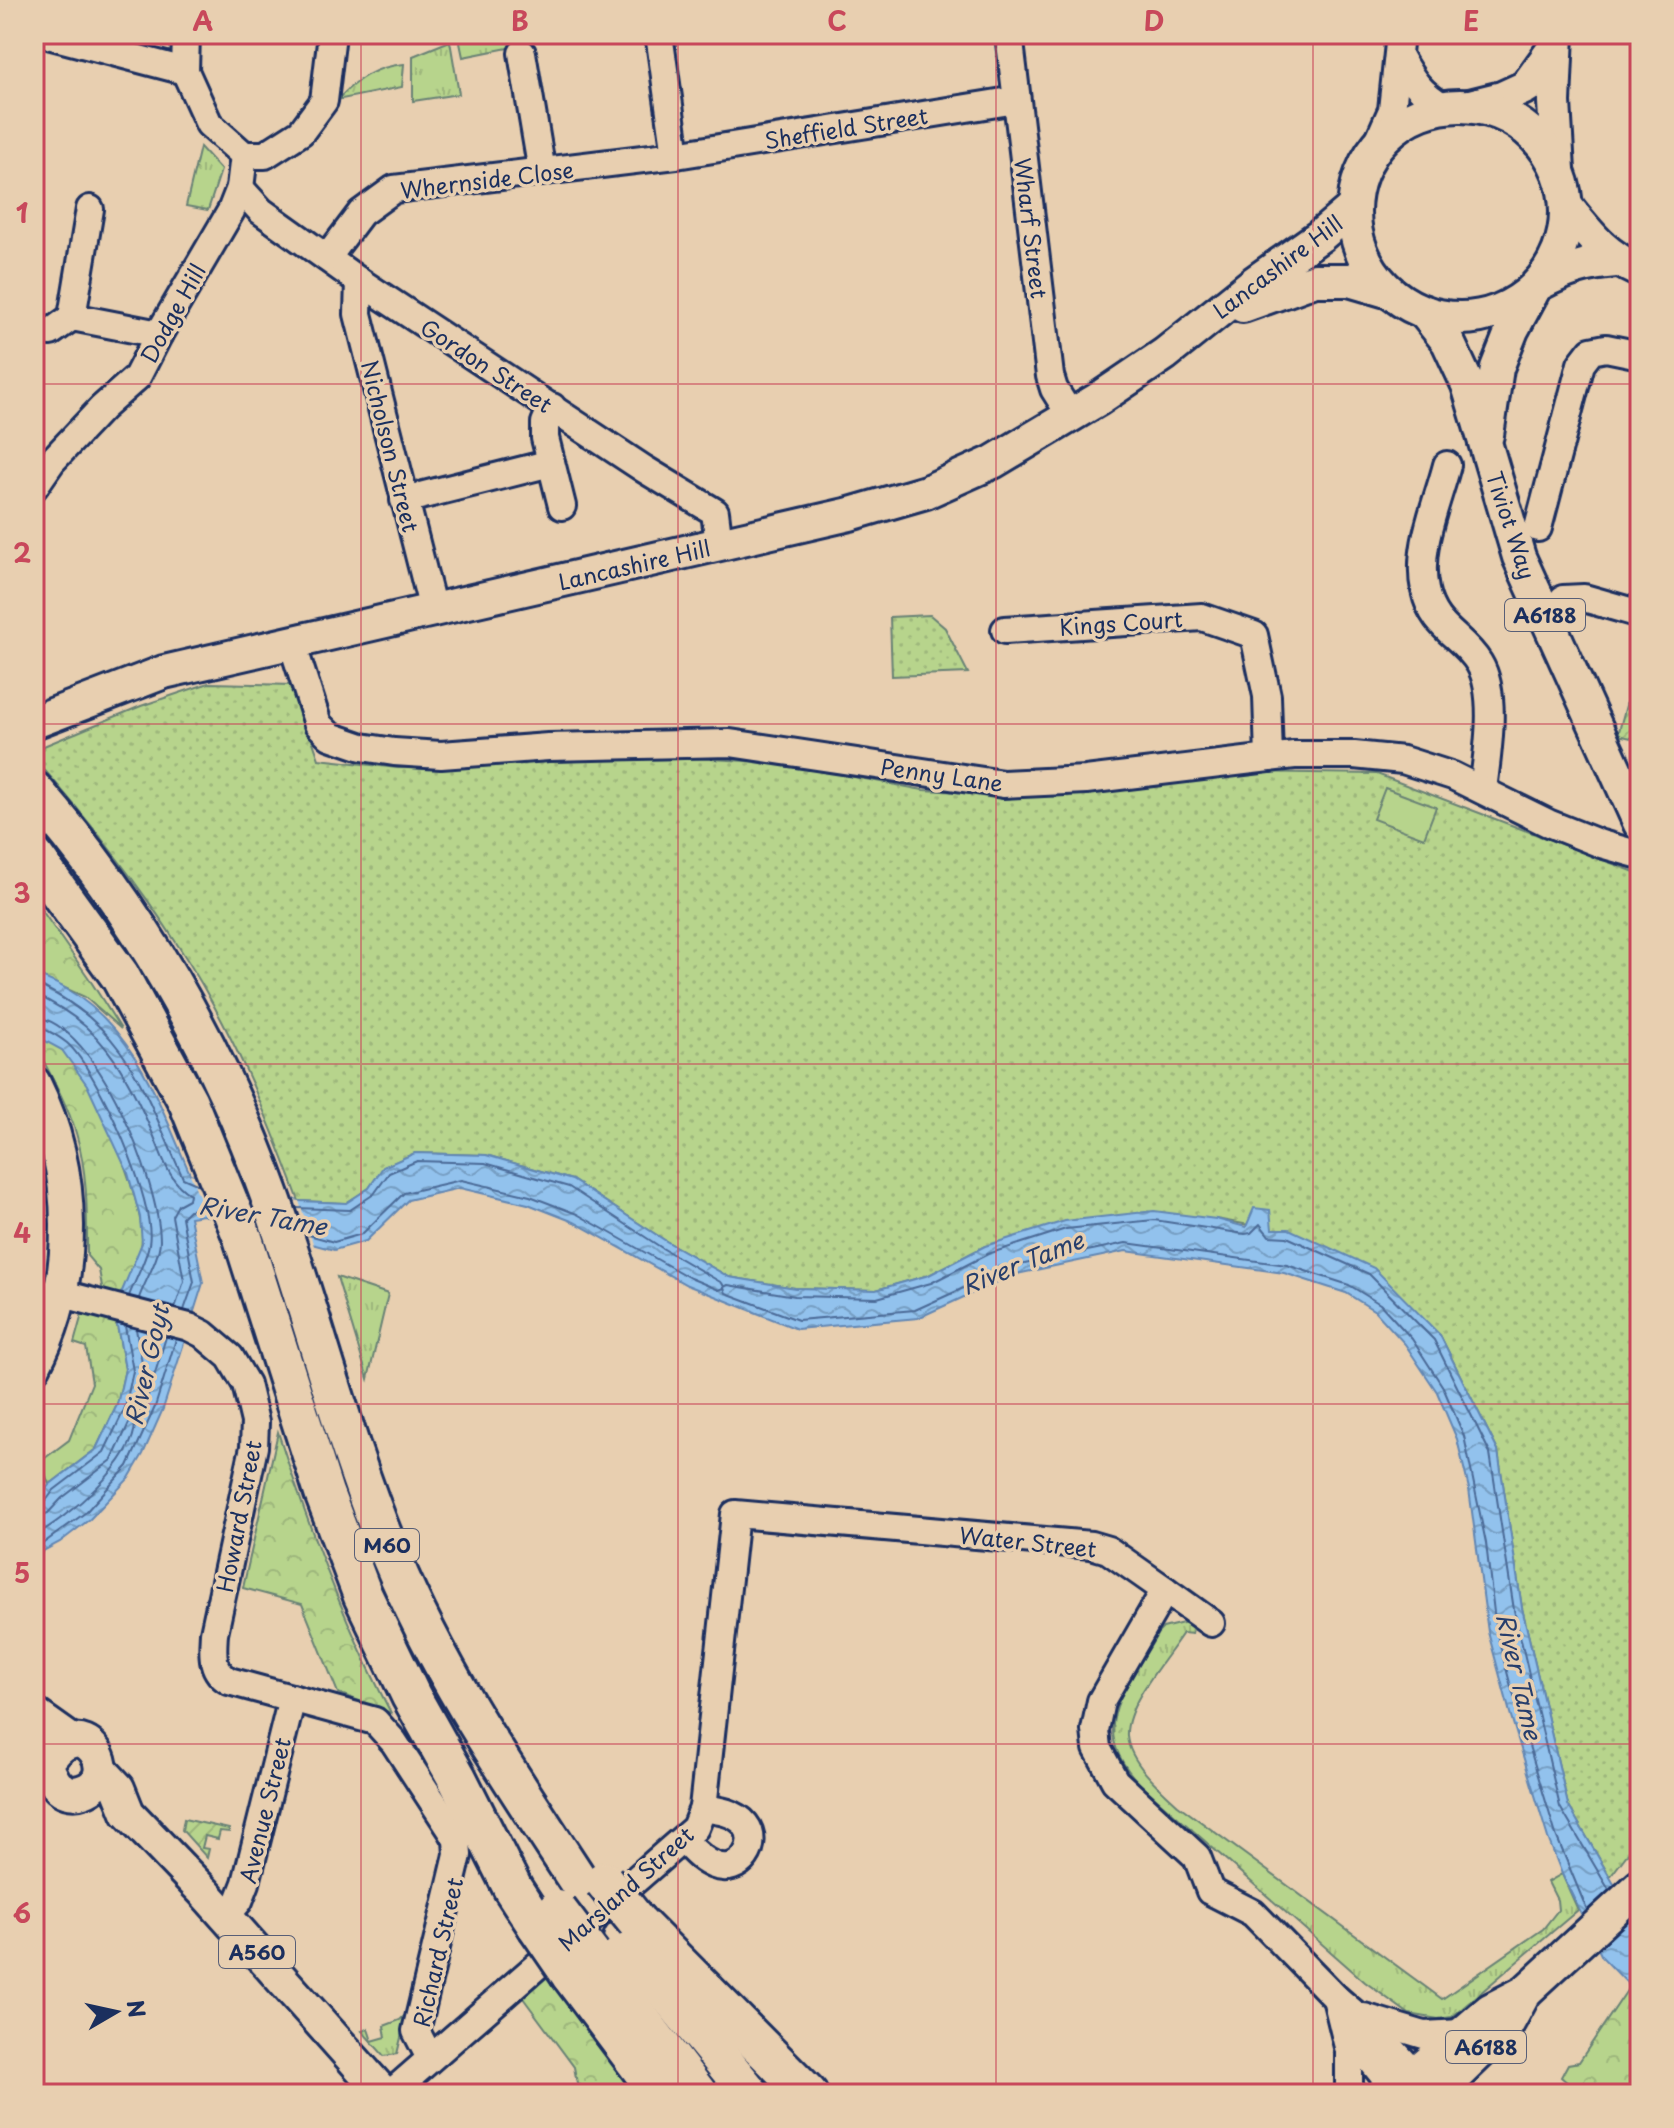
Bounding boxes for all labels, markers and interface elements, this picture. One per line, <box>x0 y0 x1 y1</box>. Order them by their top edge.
text: A <box>193 1 213 40</box>
text: B <box>511 1 529 40</box>
text: C <box>827 1 847 40</box>
text: D <box>1144 1 1164 40</box>
text: E <box>1463 1 1479 40</box>
street label: Sheffield Street <box>762 98 930 156</box>
street label: Whernside Close <box>398 152 576 206</box>
street label: Wharf Street <box>1007 156 1057 300</box>
text: 1 <box>16 193 28 232</box>
street label: Lancashire Hill <box>1205 206 1349 326</box>
street label: Dodge Hill <box>131 257 213 369</box>
street label: Gordon Street <box>415 310 559 420</box>
street label: Nicholson Street <box>354 357 428 535</box>
street label: Tiviot Way <box>1479 467 1545 583</box>
street label: Lancashire Hill <box>555 530 713 598</box>
text: 2 <box>13 533 31 572</box>
road number: A6188 <box>1505 599 1585 631</box>
street label: Kings Court <box>1058 601 1184 643</box>
street label: Penny Lane <box>879 749 1005 799</box>
text: 3 <box>13 873 31 912</box>
water label: River Tame <box>196 1186 331 1244</box>
text: 4 <box>13 1213 31 1252</box>
water label: River Tame <box>955 1221 1090 1303</box>
water label: River Goyt <box>115 1298 178 1429</box>
street label: Howard Street <box>207 1437 269 1595</box>
street label: Water Street <box>958 1517 1098 1565</box>
road number: M60 <box>355 1529 419 1561</box>
text: 5 <box>14 1553 30 1592</box>
water label: River Tame <box>1488 1609 1552 1744</box>
street label: Avenue Street <box>230 1734 298 1886</box>
street label: Marsland Street <box>550 1818 700 1958</box>
street label: Richard Street <box>404 1874 470 2030</box>
text: 6 <box>13 1893 31 1932</box>
road number: A560 <box>219 1936 295 1968</box>
north arrow <box>76 1972 156 2052</box>
text: N <box>120 1997 155 2020</box>
road number: A6188 <box>1446 2031 1526 2063</box>

